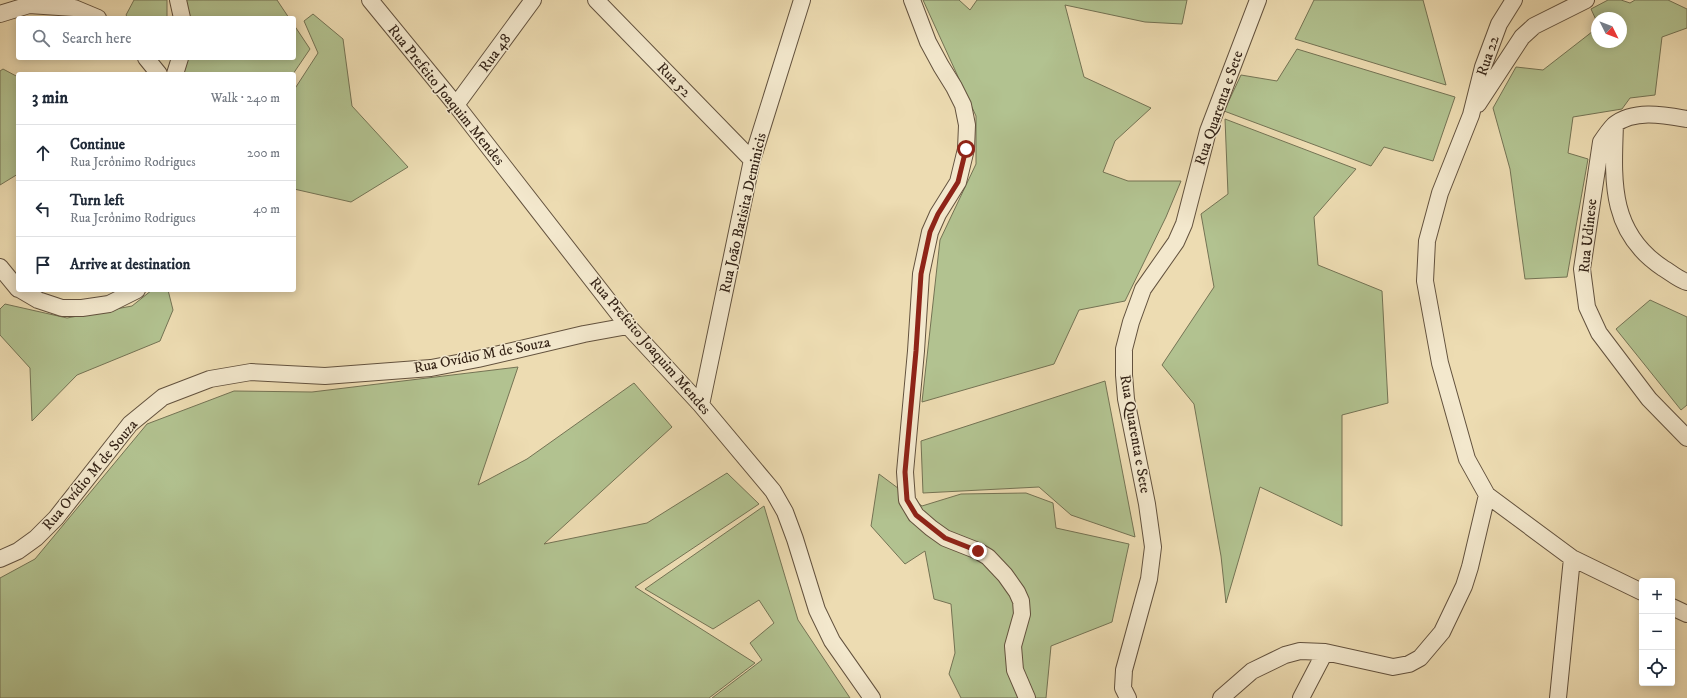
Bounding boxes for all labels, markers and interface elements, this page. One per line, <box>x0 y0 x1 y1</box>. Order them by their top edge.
north arrow <box>1591 12 1627 48</box>
search box <box>16 16 296 60</box>
street label: Rua Prefeito Joaquim Mendes <box>383 21 509 169</box>
icon: search <box>30 27 52 49</box>
text: Search here <box>62 29 131 48</box>
street label: Rua 48 <box>475 30 515 76</box>
street label: Rua 22 <box>1472 33 1504 79</box>
street label: Rua Quarenta e Sete <box>1190 48 1248 168</box>
street label: Rua 52 <box>653 58 696 102</box>
text: 3 min <box>32 87 68 109</box>
text: Walk · 240 m <box>211 90 280 106</box>
street label: Rua João Batisita Deminicis <box>715 131 771 295</box>
text: Continue <box>70 135 125 154</box>
route start <box>957 140 975 158</box>
icon: ahead <box>32 142 54 164</box>
text: 200 m <box>247 145 280 161</box>
text: Rua Jerônimo Rodrigues <box>70 154 196 170</box>
text: Turn left <box>70 191 124 210</box>
icon: left <box>32 198 54 220</box>
street label: Rua Udinese <box>1575 198 1601 274</box>
text: 40 m <box>253 201 280 217</box>
text: Rua Jerônimo Rodrigues <box>70 210 196 226</box>
icon: arrive <box>32 254 54 276</box>
text: Arrive at destination <box>70 255 190 274</box>
street label: Rua Prefeito Joaquim Mendes <box>585 273 715 419</box>
street label: Rua Ovídio M de Souza <box>412 332 553 378</box>
street label: Rua Quarenta e Sete <box>1115 373 1155 495</box>
street label: Rua Ovídio M de Souza <box>38 415 142 534</box>
route end <box>969 542 987 560</box>
map controls <box>1639 578 1675 686</box>
button: + <box>1639 578 1675 614</box>
button: − <box>1639 614 1675 650</box>
button: locate <box>1639 650 1675 686</box>

